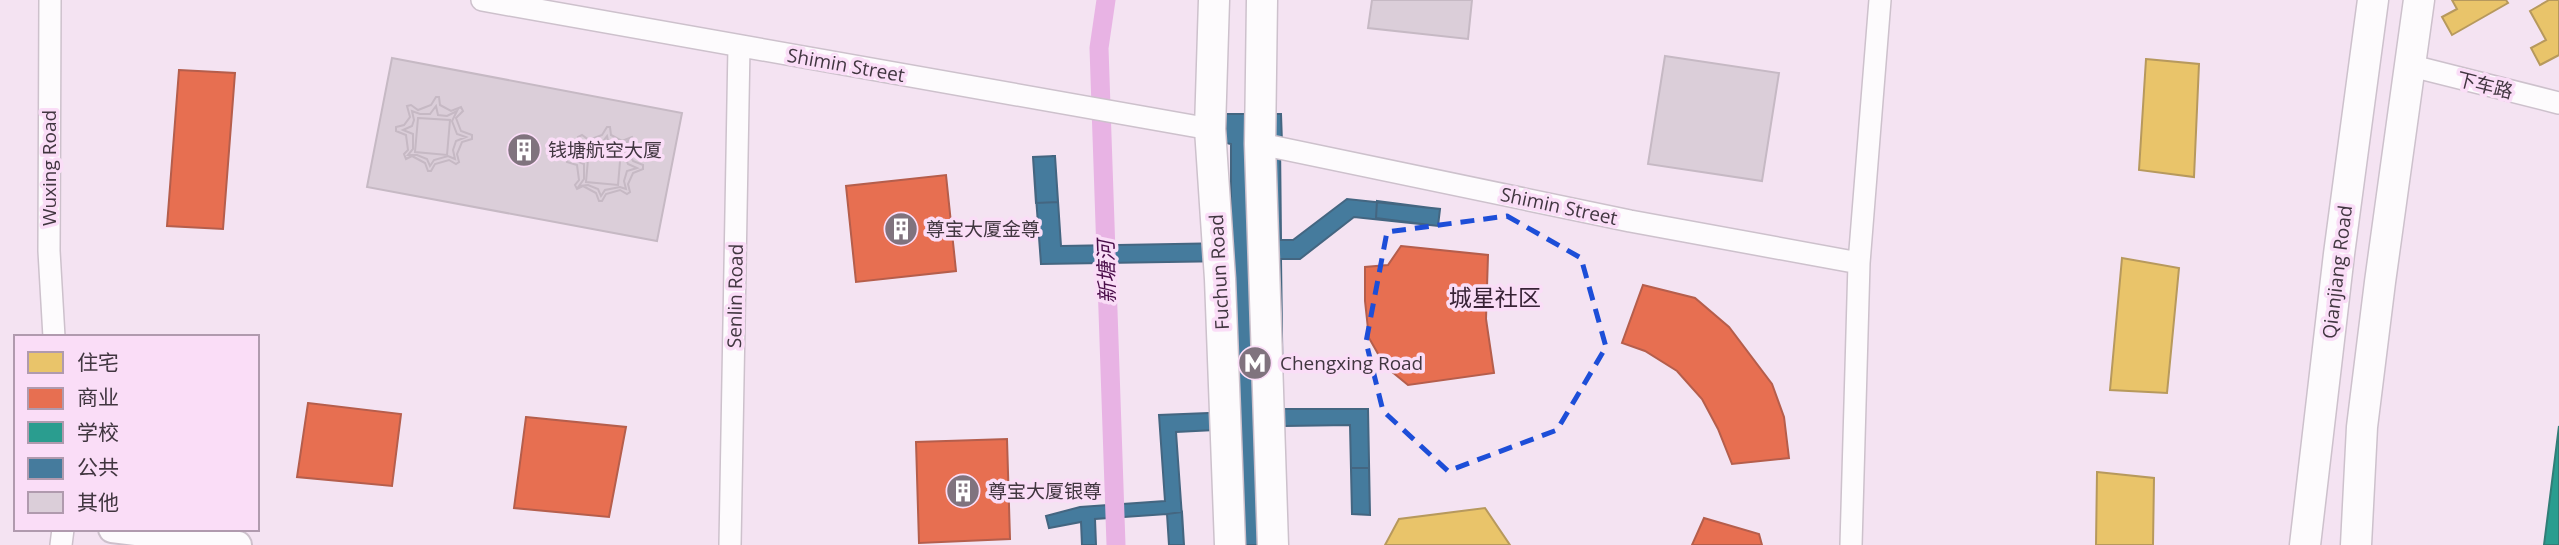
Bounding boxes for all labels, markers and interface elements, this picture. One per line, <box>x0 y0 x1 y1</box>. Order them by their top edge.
street label: Shimin Street <box>785 42 907 88</box>
street label: 下车路 <box>2454 65 2516 105</box>
street label: Wuxing Road <box>36 110 62 226</box>
building icon: 钱塘航空大厦 <box>505 131 543 169</box>
place label: 钱塘航空大厦 <box>548 137 662 163</box>
street label: Shimin Street <box>1498 181 1620 231</box>
street label: Qianjiang Road <box>2316 204 2358 340</box>
building icon: 尊宝大厦金尊 <box>882 210 920 248</box>
street label: Fuchun Road <box>1203 214 1235 330</box>
place label: 尊宝大厦金尊 <box>926 216 1040 242</box>
water label: 新塘河 <box>1091 236 1121 304</box>
street label: Senlin Road <box>721 244 749 348</box>
district label: 城星社区 <box>1449 281 1541 313</box>
legend <box>14 335 259 531</box>
metro station icon: Chengxing Road <box>1236 344 1274 382</box>
text: 住宅 <box>77 348 119 376</box>
place label: Chengxing Road <box>1280 350 1423 376</box>
text: 商业 <box>77 383 119 411</box>
text: 学校 <box>77 418 119 446</box>
text: 公共 <box>77 453 119 481</box>
building icon: 尊宝大厦银尊 <box>944 472 982 510</box>
place label: 尊宝大厦银尊 <box>988 478 1102 504</box>
text: 其他 <box>77 488 119 516</box>

